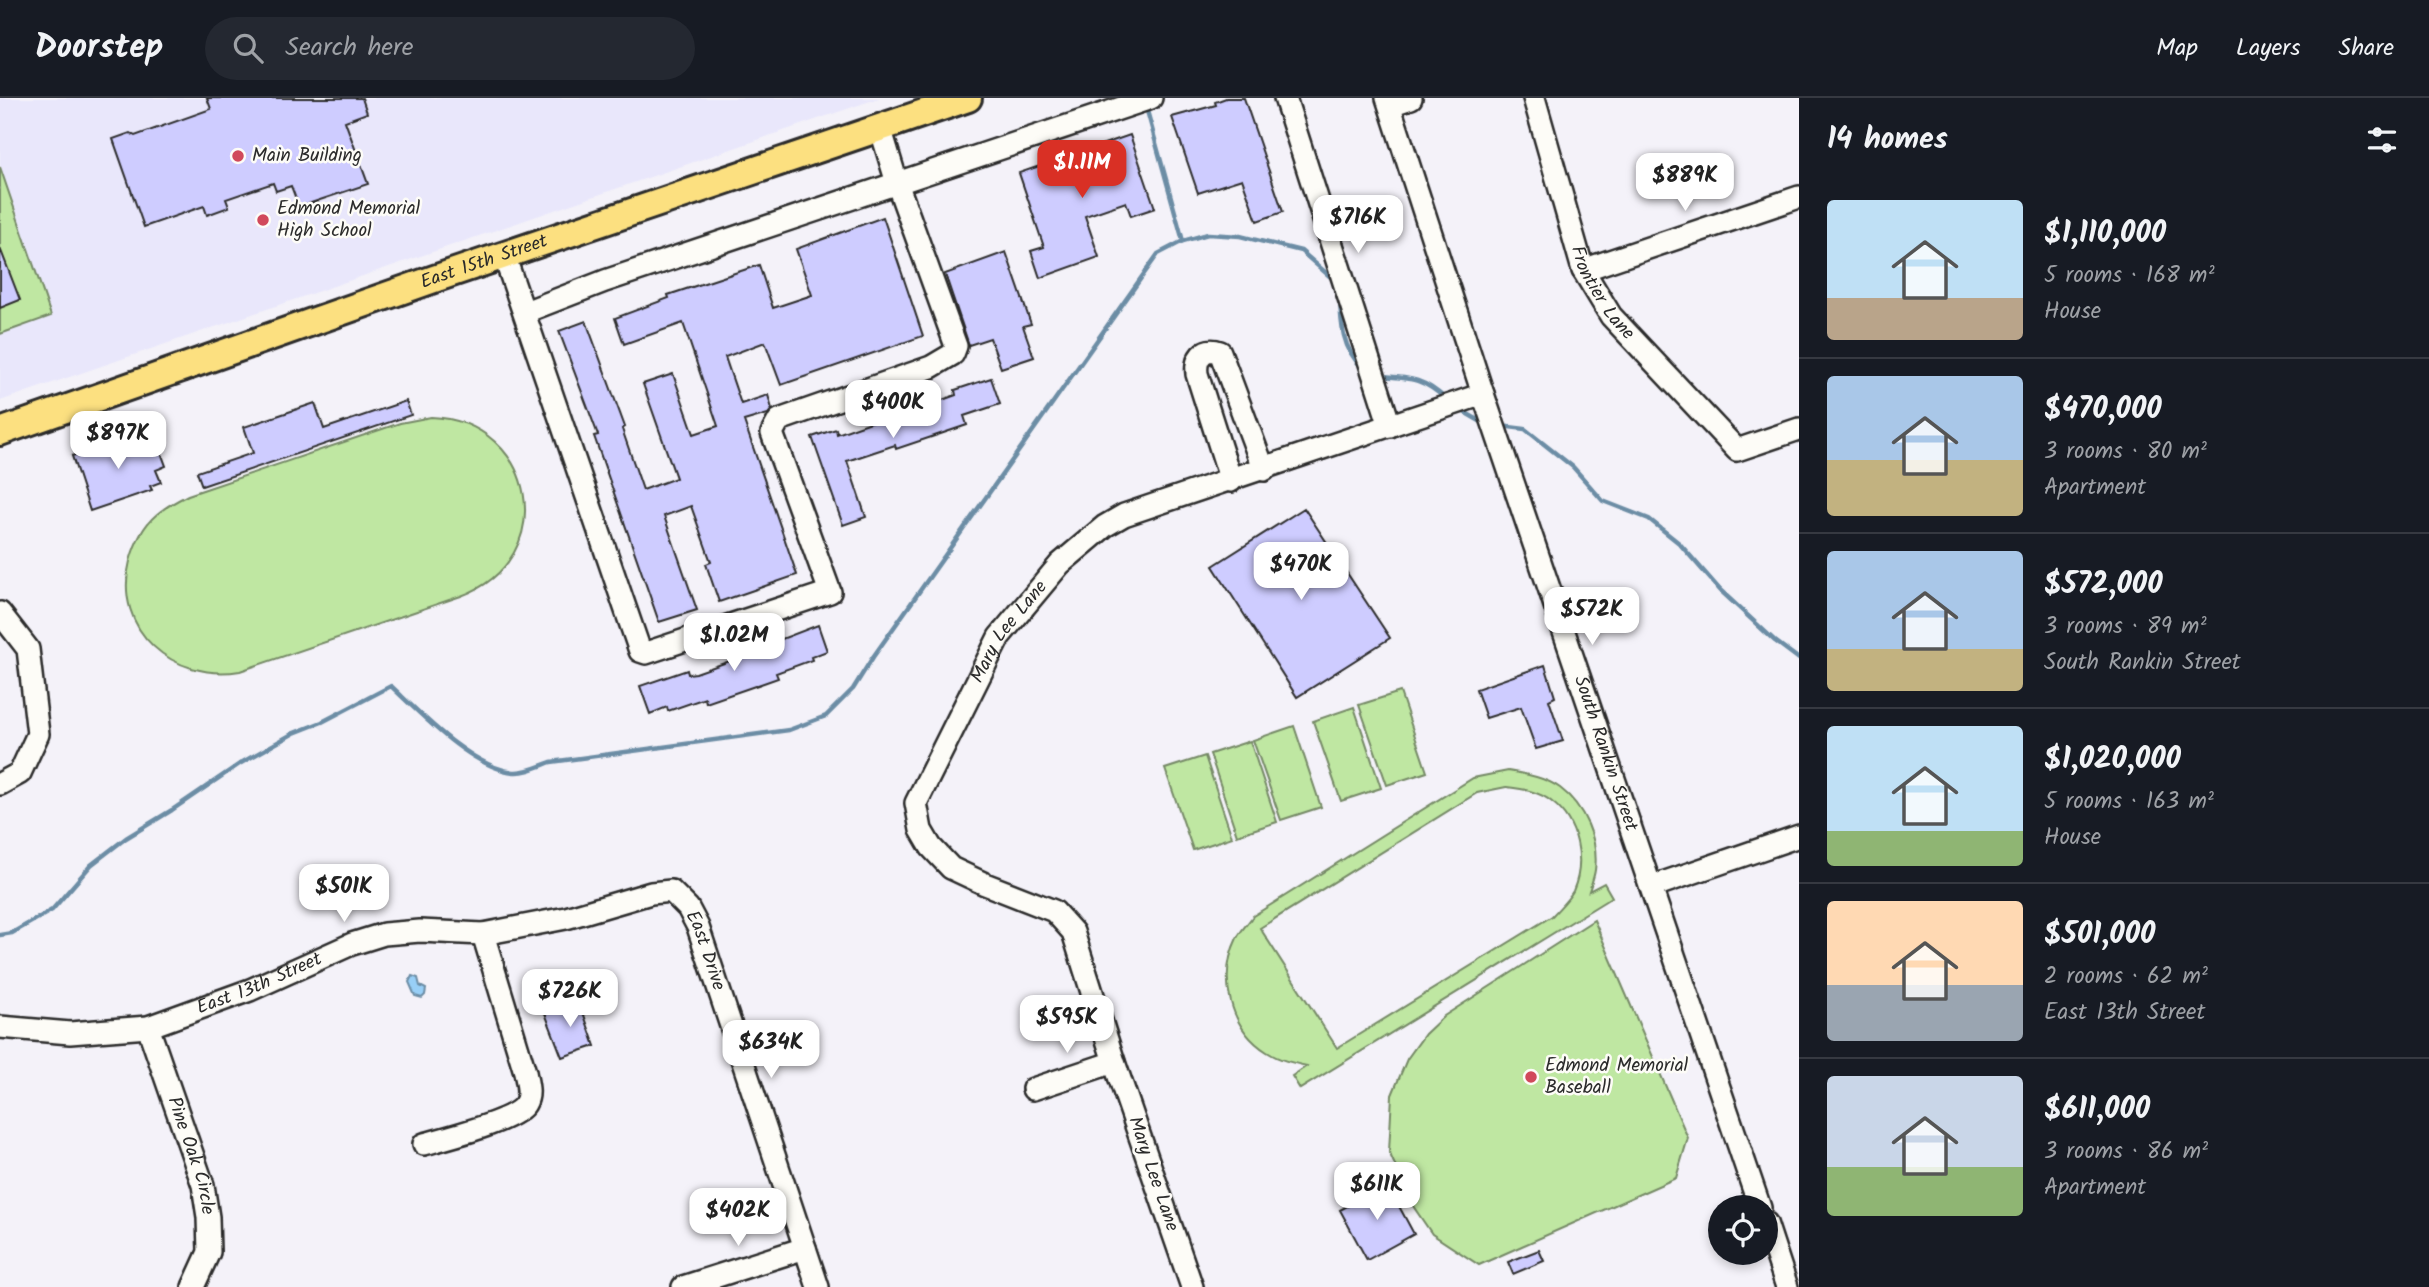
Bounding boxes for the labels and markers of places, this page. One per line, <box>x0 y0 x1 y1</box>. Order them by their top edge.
pin: $1.11M <box>1025 140 1139 200</box>
place label: Main Building <box>252 141 362 171</box>
marker: Main Building <box>230 148 246 164</box>
pin: $889K <box>1636 153 1734 213</box>
place label: Edmond Memorial High School <box>277 194 421 246</box>
pin: $716K <box>1309 195 1407 255</box>
marker: Edmond Memorial High School <box>255 212 271 228</box>
pin: $400K <box>844 380 942 440</box>
pin: $897K <box>69 412 167 471</box>
pin: $470K <box>1252 542 1350 602</box>
pin: $572K <box>1543 588 1641 647</box>
pin: $1.02M <box>677 614 791 673</box>
pin: $501K <box>295 864 393 924</box>
pin: $726K <box>521 970 619 1029</box>
pin: $595K <box>1018 996 1116 1055</box>
pin: $634K <box>722 1020 820 1080</box>
place label: Edmond Memorial Baseball <box>1545 1051 1689 1103</box>
marker: Edmond Memorial Baseball <box>1523 1069 1539 1085</box>
pin: $611K <box>1328 1162 1426 1222</box>
pin: $402K <box>689 1188 787 1248</box>

